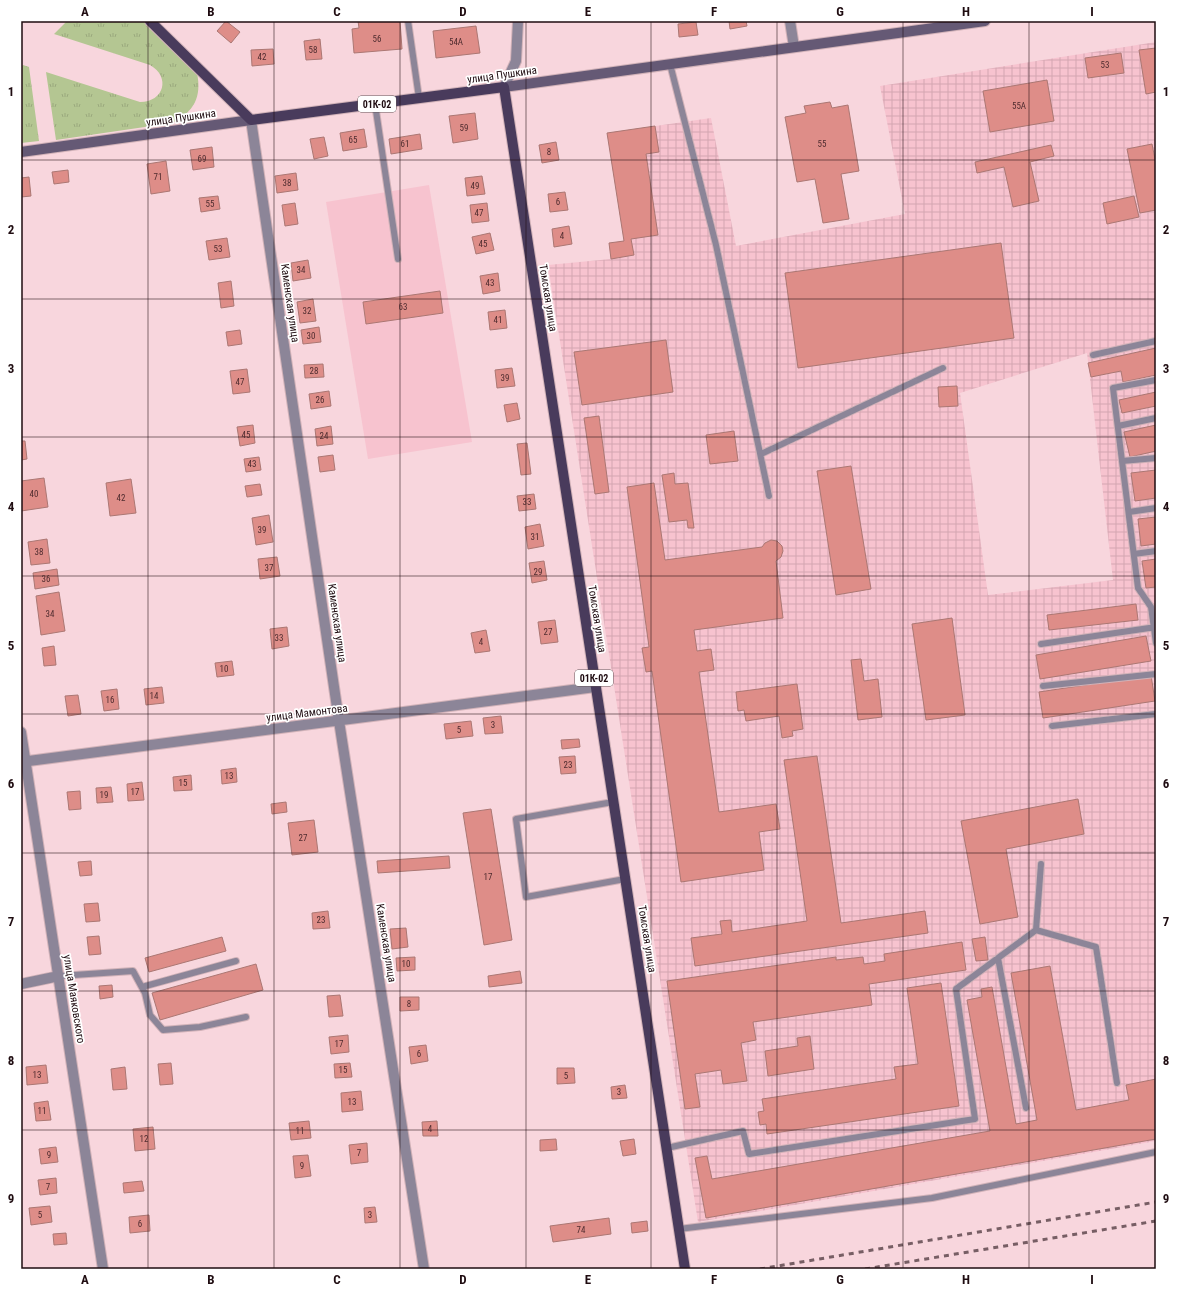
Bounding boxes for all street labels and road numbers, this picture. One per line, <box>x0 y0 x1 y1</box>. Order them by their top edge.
street label: улица Пушкина <box>466 64 538 86</box>
road number: 01К-02 <box>358 96 396 112</box>
street label: улица Пушкина <box>145 107 217 129</box>
street label: Каменская улица <box>278 263 302 343</box>
street label: Томская улица <box>536 263 560 333</box>
street label: Каменская улица <box>325 583 349 663</box>
street label: Томская улица <box>585 584 609 654</box>
road number: 01К-02 <box>575 670 613 686</box>
street label: улица Мамонтова <box>266 702 348 724</box>
street label: Каменская улица <box>373 903 399 983</box>
street label: Томская улица <box>635 904 659 974</box>
street label: улица Маяковского <box>61 954 87 1045</box>

